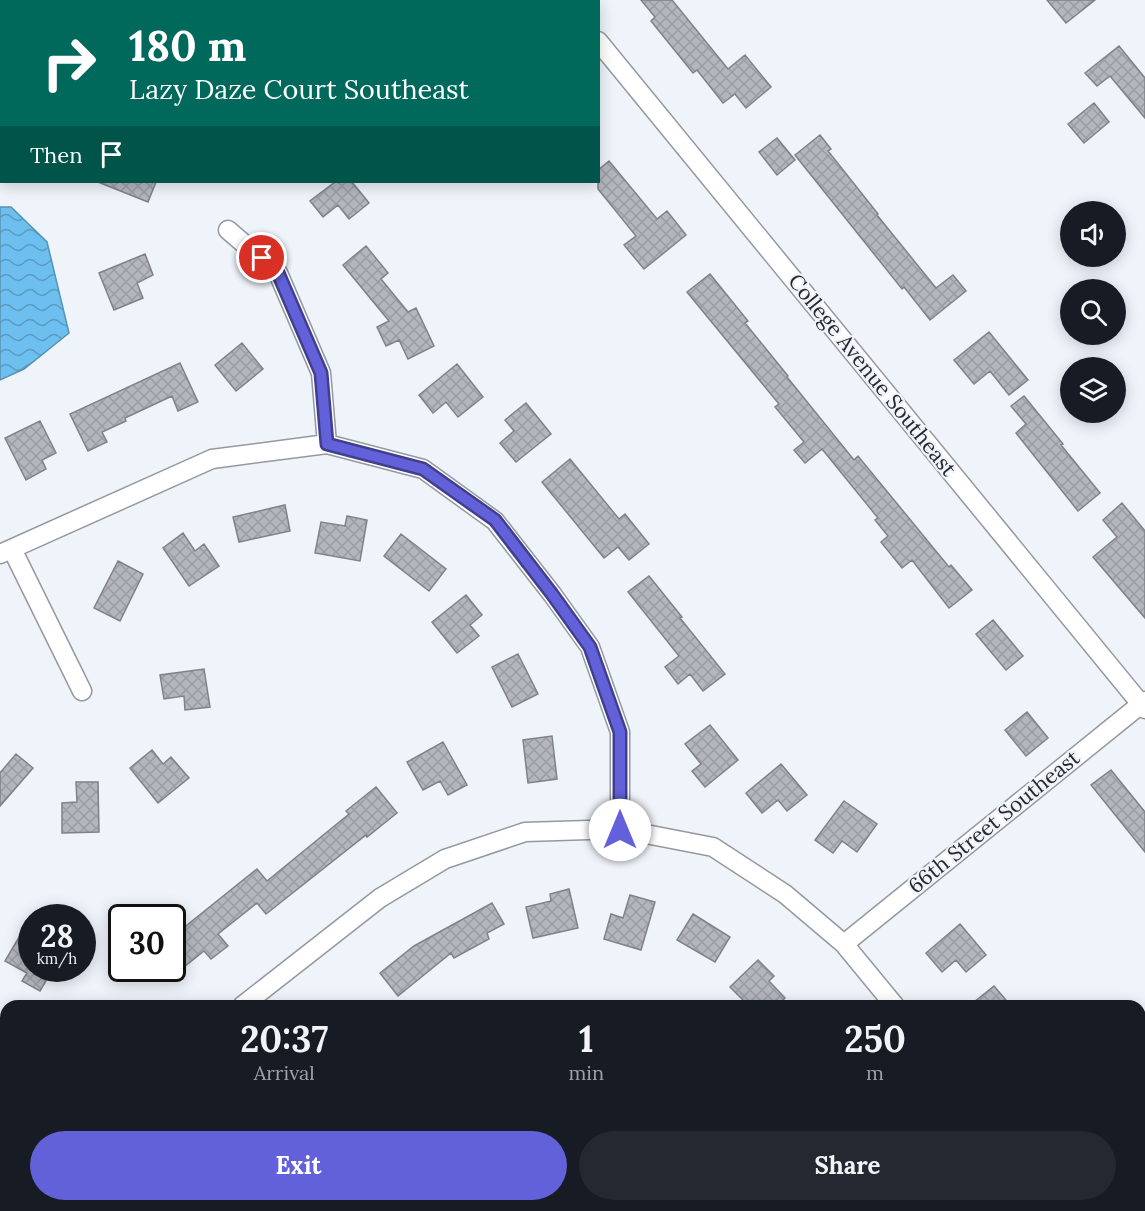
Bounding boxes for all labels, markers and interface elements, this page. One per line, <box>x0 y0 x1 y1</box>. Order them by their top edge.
text: 180 m <box>129 19 246 73</box>
icon: right <box>30 24 108 102</box>
text: Lazy Daze Court Southeast <box>129 72 469 106</box>
icon: arrive <box>95 138 128 171</box>
text: Then <box>30 141 83 169</box>
map controls <box>1060 201 1126 423</box>
button: sound <box>1060 201 1126 267</box>
pin <box>236 232 287 283</box>
icon: arrive <box>245 241 278 274</box>
street label: College Avenue Southeast <box>782 268 963 482</box>
button: search <box>1060 279 1126 345</box>
button: layers <box>1060 357 1126 423</box>
street label: 66th Street Southeast <box>902 744 1086 899</box>
position arrow <box>588 798 652 862</box>
speed limit sign: 30 <box>108 904 186 982</box>
text: 28 <box>40 917 74 955</box>
text: km/h <box>37 949 77 968</box>
text: 20:37 <box>240 1016 328 1062</box>
text: 1 <box>579 1016 594 1062</box>
text: 250 <box>844 1016 906 1062</box>
text: Arrival <box>254 1060 315 1085</box>
text: min <box>568 1060 604 1085</box>
text: m <box>866 1060 884 1085</box>
button: Exit <box>30 1131 567 1200</box>
button: Share <box>579 1131 1116 1200</box>

